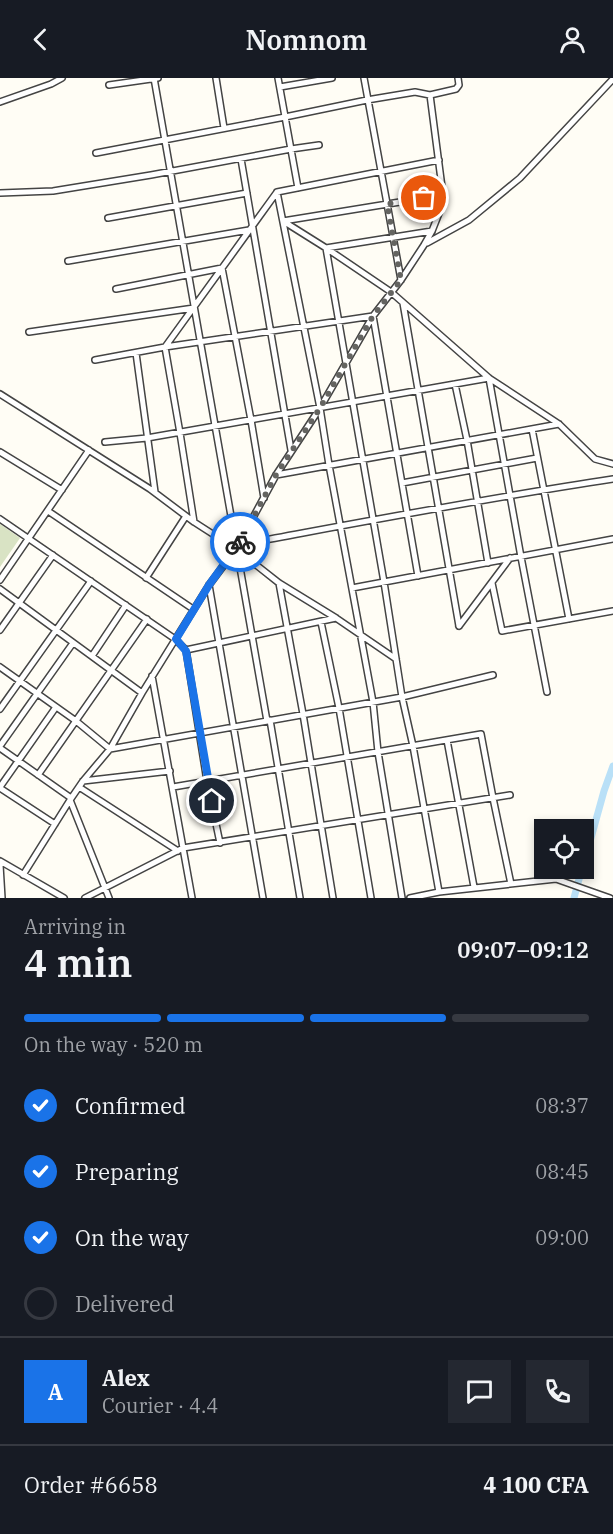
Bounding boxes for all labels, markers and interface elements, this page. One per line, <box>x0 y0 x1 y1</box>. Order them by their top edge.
text: Nomnom <box>246 22 367 57</box>
icon: back <box>24 23 57 56</box>
icon: person <box>556 23 589 56</box>
pin <box>398 172 449 223</box>
icon: bag <box>407 181 440 214</box>
courier <box>210 512 270 572</box>
icon: bike <box>224 526 257 559</box>
pin <box>186 775 237 826</box>
icon: home <box>195 784 228 817</box>
map controls <box>534 819 594 879</box>
button: locate <box>534 819 594 879</box>
text: Arriving in <box>24 913 126 940</box>
text: 09:07–09:12 <box>457 935 589 964</box>
text: 4 min <box>24 937 132 988</box>
text: On the way · 520 m <box>24 1031 203 1058</box>
icon: check <box>24 1089 57 1122</box>
text: Confirmed <box>75 1091 186 1120</box>
text: 08:37 <box>535 1092 589 1119</box>
icon: check <box>24 1155 57 1188</box>
text: Preparing <box>75 1157 179 1186</box>
text: 08:45 <box>535 1158 589 1185</box>
icon: check <box>24 1221 57 1254</box>
text: On the way <box>75 1223 189 1252</box>
text: 09:00 <box>535 1224 589 1251</box>
text: Delivered <box>75 1289 174 1318</box>
button: chat <box>448 1360 511 1423</box>
button: phone <box>526 1360 589 1423</box>
text: Alex <box>102 1363 150 1392</box>
text: A <box>48 1377 63 1406</box>
text: Courier · 4.4 <box>102 1392 218 1419</box>
text: Order #6658 <box>24 1470 158 1499</box>
text: 4 100 CFA <box>483 1470 589 1499</box>

